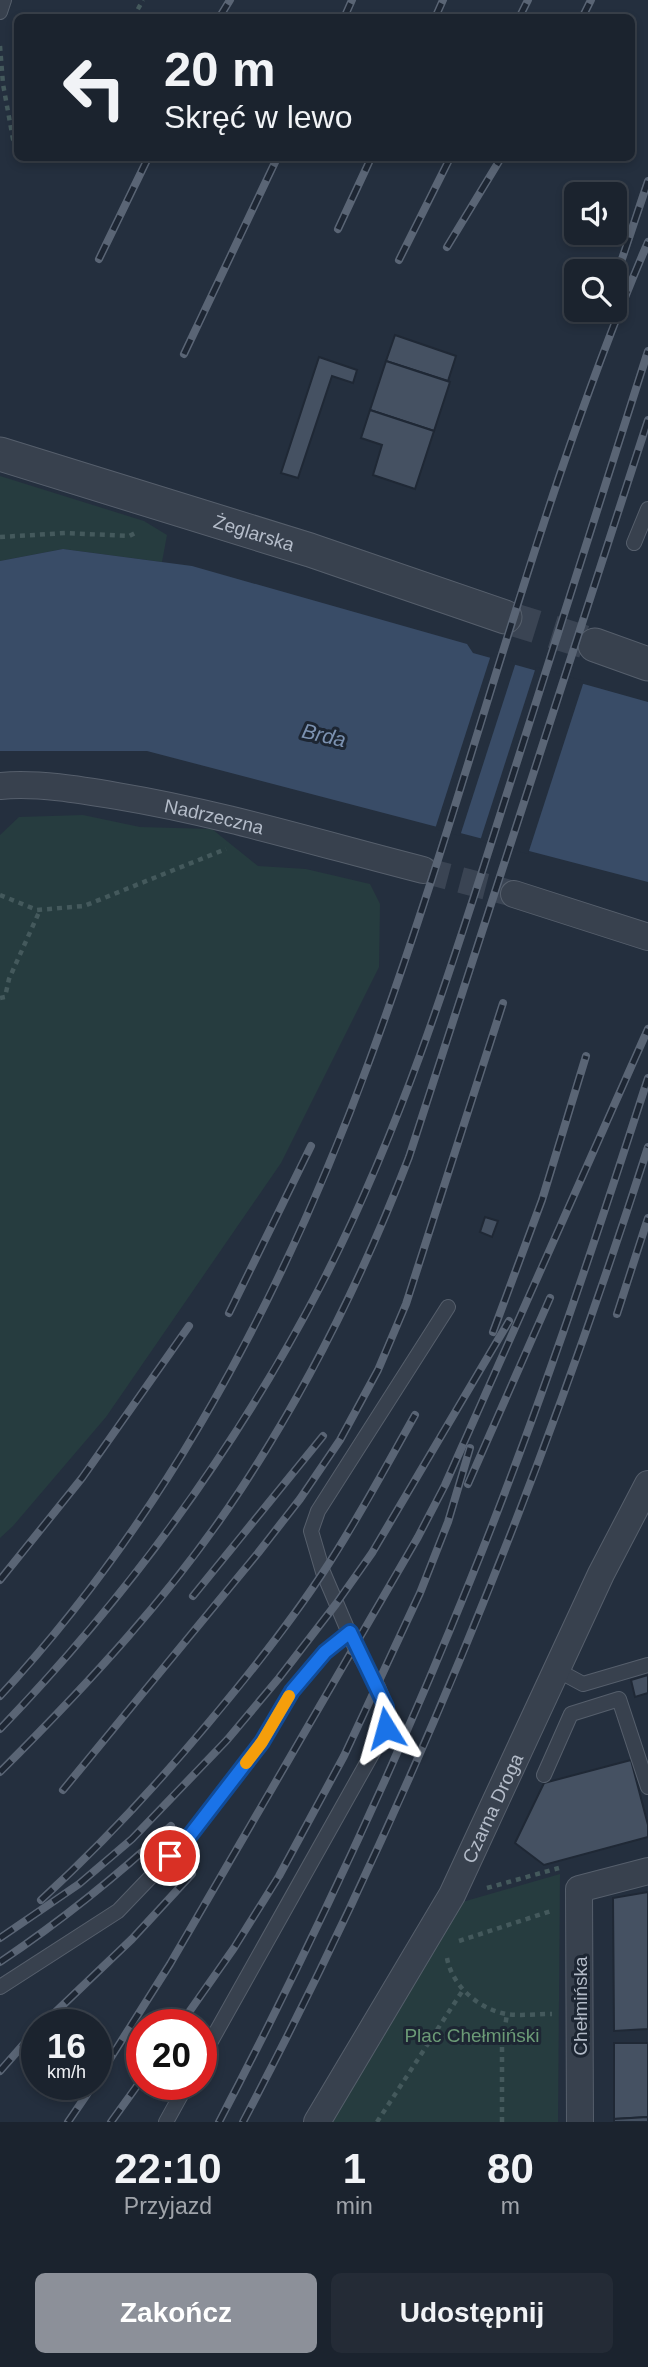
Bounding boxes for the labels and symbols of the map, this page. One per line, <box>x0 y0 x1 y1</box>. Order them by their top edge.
street label: Żeglarska <box>211 510 297 555</box>
water label: Brda <box>300 719 348 751</box>
street label: Nadrzeczna <box>163 795 266 838</box>
position arrow <box>349 1691 423 1765</box>
street label: Czarna Droga <box>458 1750 527 1866</box>
pin <box>140 1826 200 1886</box>
street label: Chełmińska <box>570 1956 591 2056</box>
speed limit sign: 20 <box>126 2009 217 2100</box>
park label: Plac Chełmiński <box>404 2025 540 2046</box>

